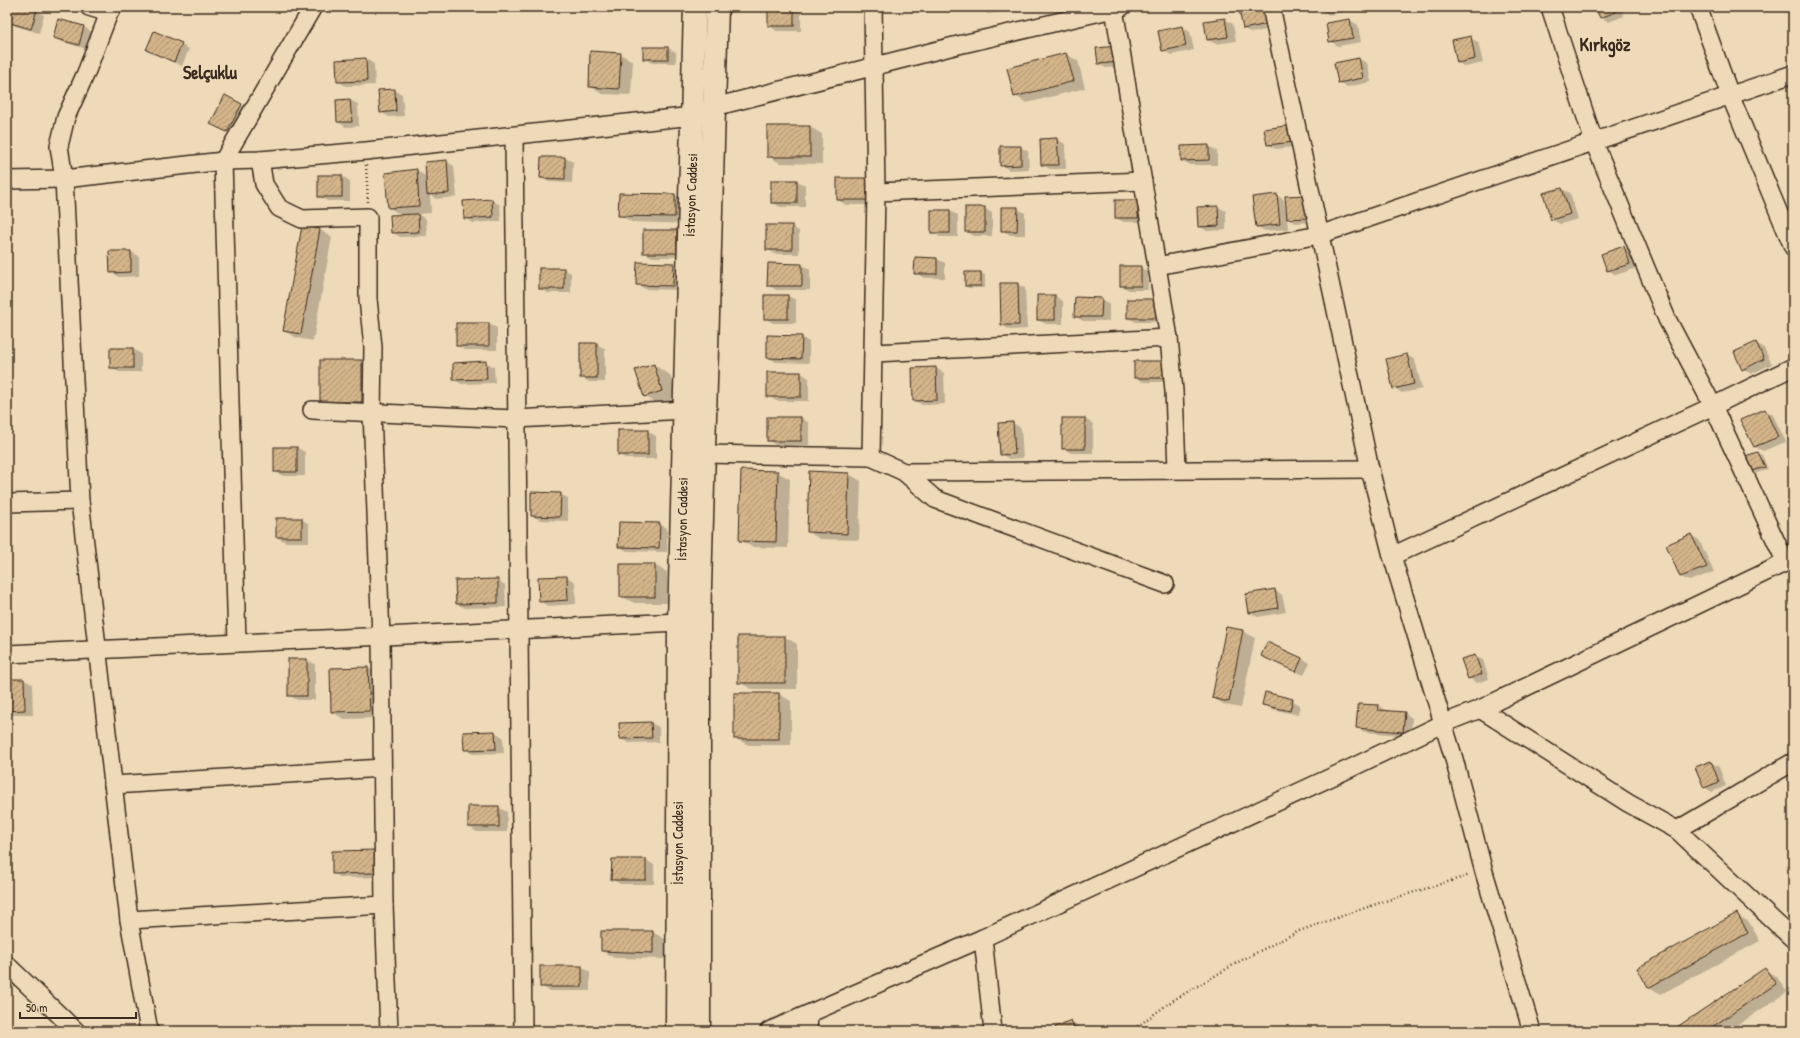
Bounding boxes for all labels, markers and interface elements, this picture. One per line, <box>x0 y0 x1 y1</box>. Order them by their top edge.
district label: Kırkgöz <box>1580 32 1631 58</box>
district label: Selçuklu <box>183 60 238 85</box>
street label: İstasyon Caddesi <box>680 153 702 237</box>
street label: İstasyon Caddesi <box>671 477 693 561</box>
street label: İstasyon Caddesi <box>668 801 688 885</box>
scale bar <box>20 994 136 1020</box>
text: 50 m <box>26 999 47 1016</box>

